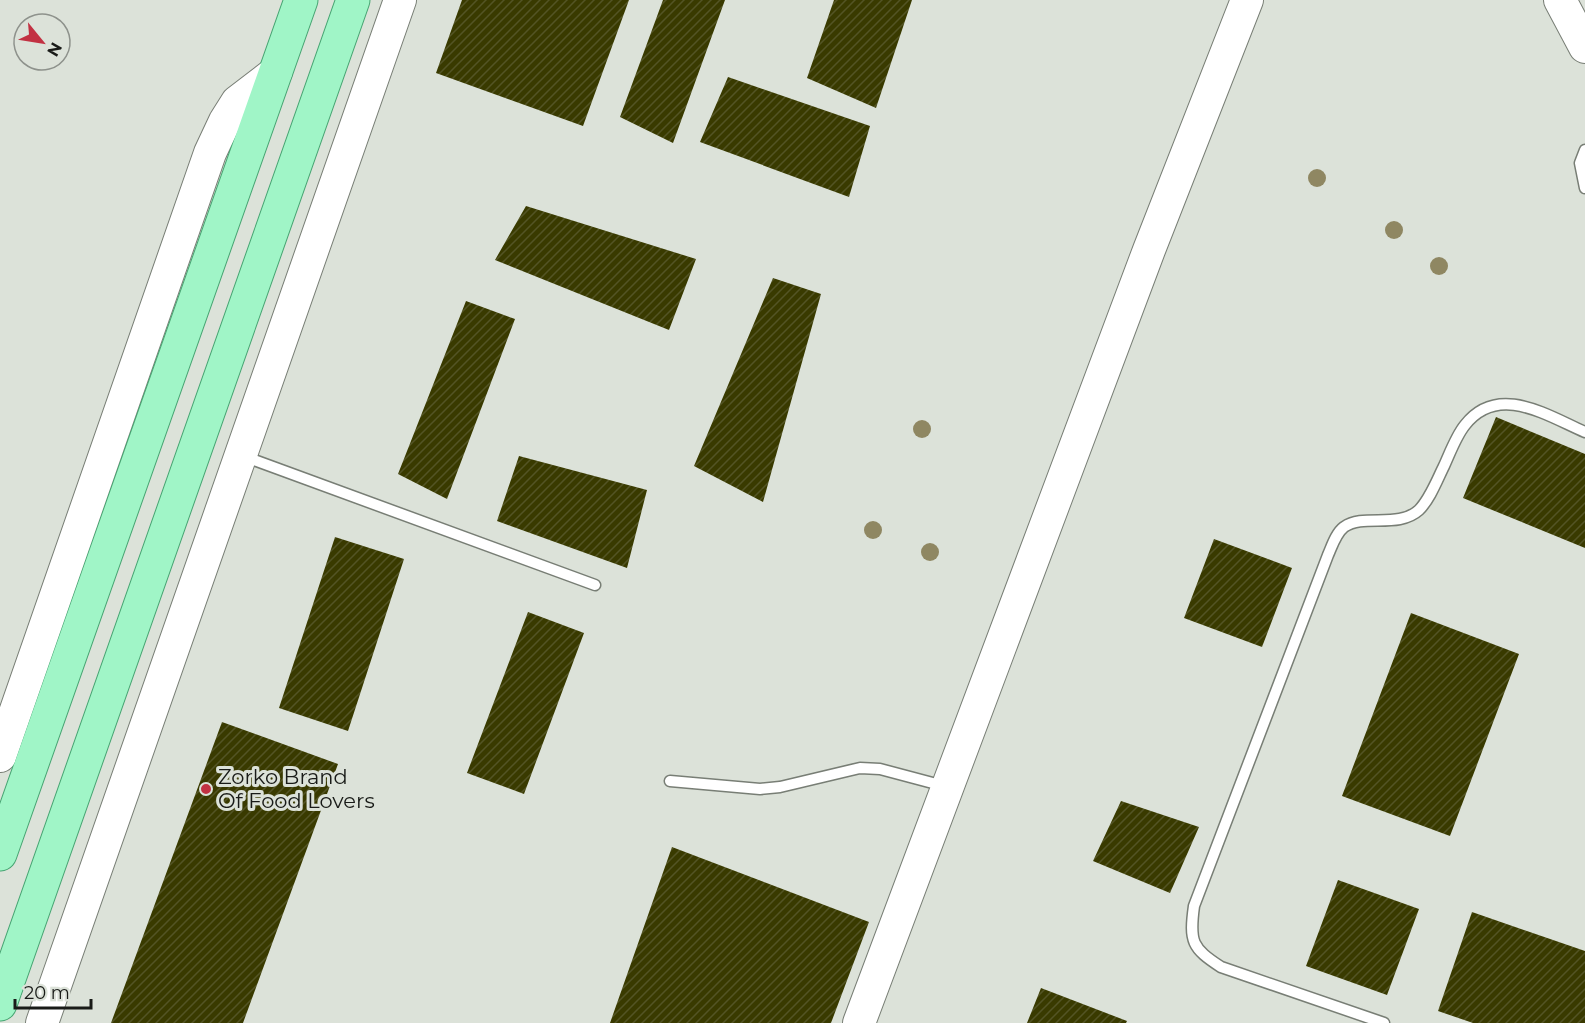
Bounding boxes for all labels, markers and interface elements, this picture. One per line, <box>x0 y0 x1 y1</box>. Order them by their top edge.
north arrow <box>12 12 72 72</box>
text: N <box>43 39 66 60</box>
place label: Zorko Brand Of Food Lovers <box>218 764 375 813</box>
marker: Zorko Brand Of Food Lovers <box>199 782 213 796</box>
scale bar <box>15 972 92 1010</box>
text: 20 m <box>24 982 70 1004</box>

